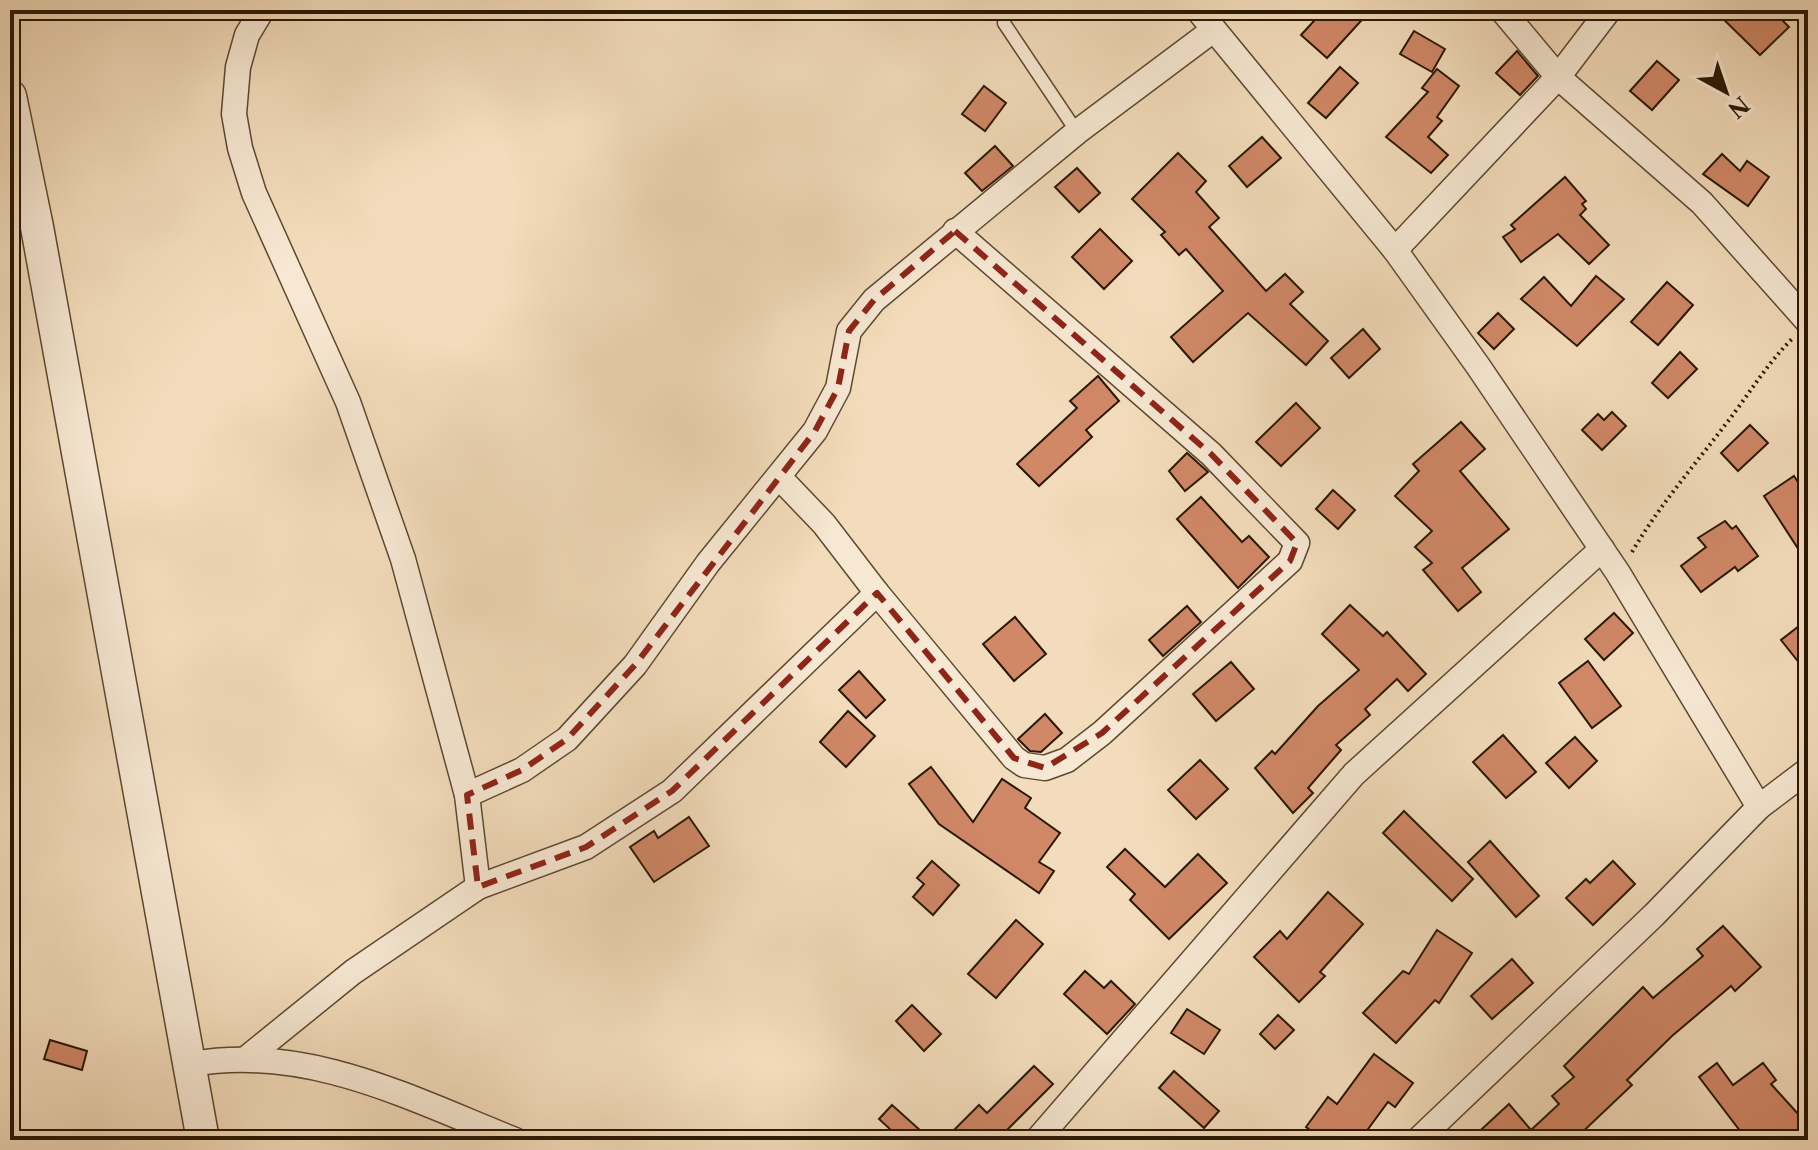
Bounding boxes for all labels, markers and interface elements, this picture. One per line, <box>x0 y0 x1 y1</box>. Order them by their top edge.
north arrow <box>1686 52 1766 132</box>
text: N <box>1723 90 1755 123</box>

